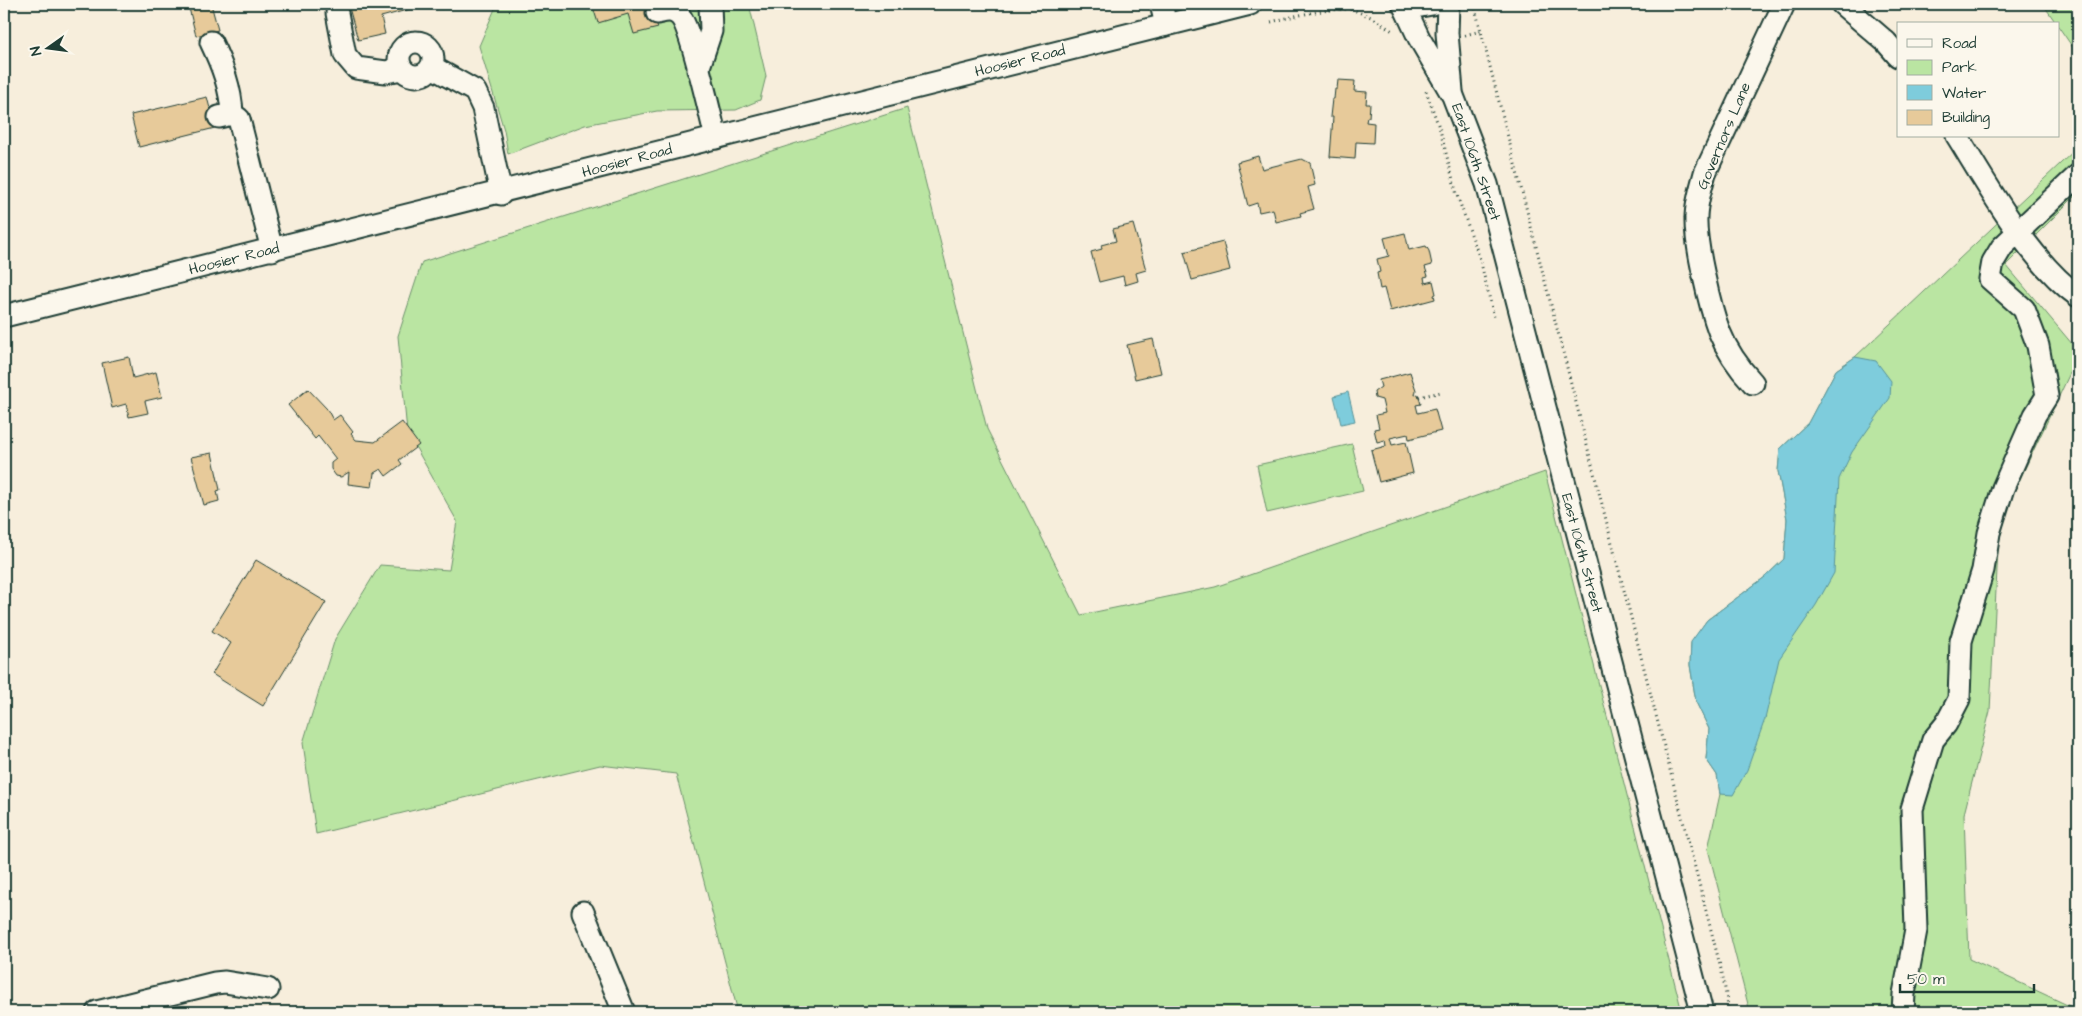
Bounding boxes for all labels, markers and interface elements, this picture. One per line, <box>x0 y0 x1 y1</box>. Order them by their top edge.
north arrow <box>22 22 72 72</box>
legend <box>1897 22 2060 138</box>
text: Road <box>1942 33 1977 54</box>
street label: Hoosier Road <box>973 40 1068 82</box>
text: N <box>26 44 47 58</box>
text: Park <box>1942 57 1977 78</box>
street label: Governors Lane <box>1692 79 1756 193</box>
text: Water <box>1942 83 1986 104</box>
street label: East 106th Street <box>1446 101 1506 223</box>
text: Building <box>1942 107 1990 129</box>
street label: Hoosier Road <box>580 139 675 183</box>
street label: Hoosier Road <box>187 238 282 280</box>
street label: East 106th Street <box>1556 491 1608 615</box>
scale bar <box>1900 961 2033 993</box>
text: 50 m <box>1907 969 1945 990</box>

